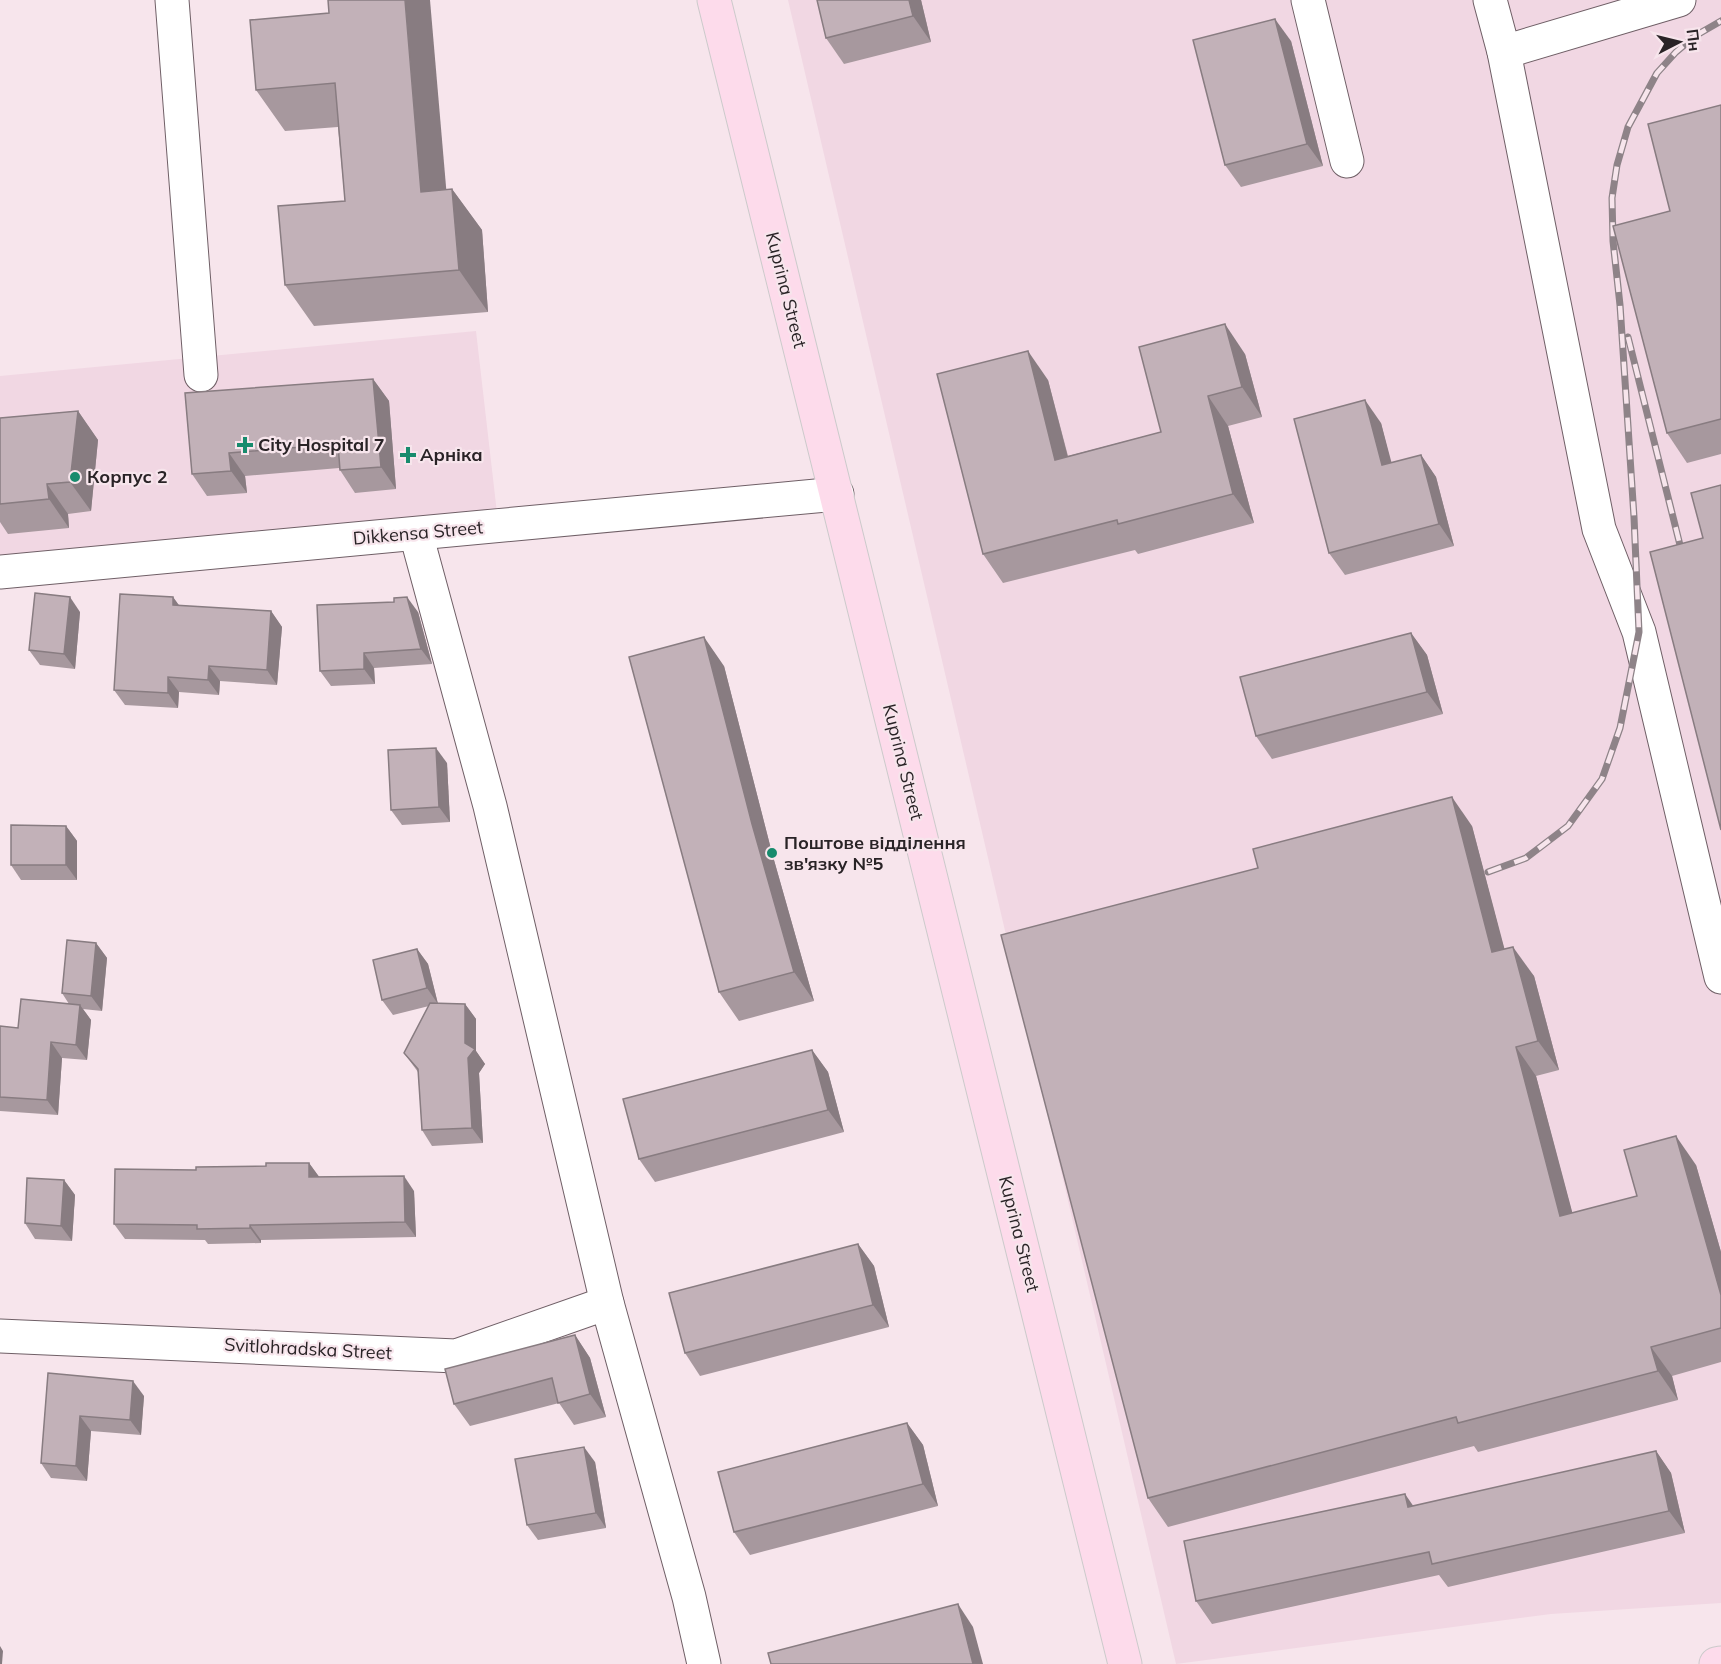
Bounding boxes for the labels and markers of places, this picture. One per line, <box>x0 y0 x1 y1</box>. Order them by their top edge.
place label: City Hospital 7 <box>258 433 385 456</box>
marker: City Hospital 7 <box>236 436 254 454</box>
place label: Арніка <box>420 443 483 466</box>
marker: Арніка <box>401 448 415 462</box>
place label: Корпус 2 <box>87 465 168 488</box>
marker: Корпус 2 <box>68 470 82 484</box>
place label: Поштове відділення зв'язку №5 <box>784 831 966 875</box>
marker: Поштове відділення зв'язку №5 <box>765 846 779 860</box>

